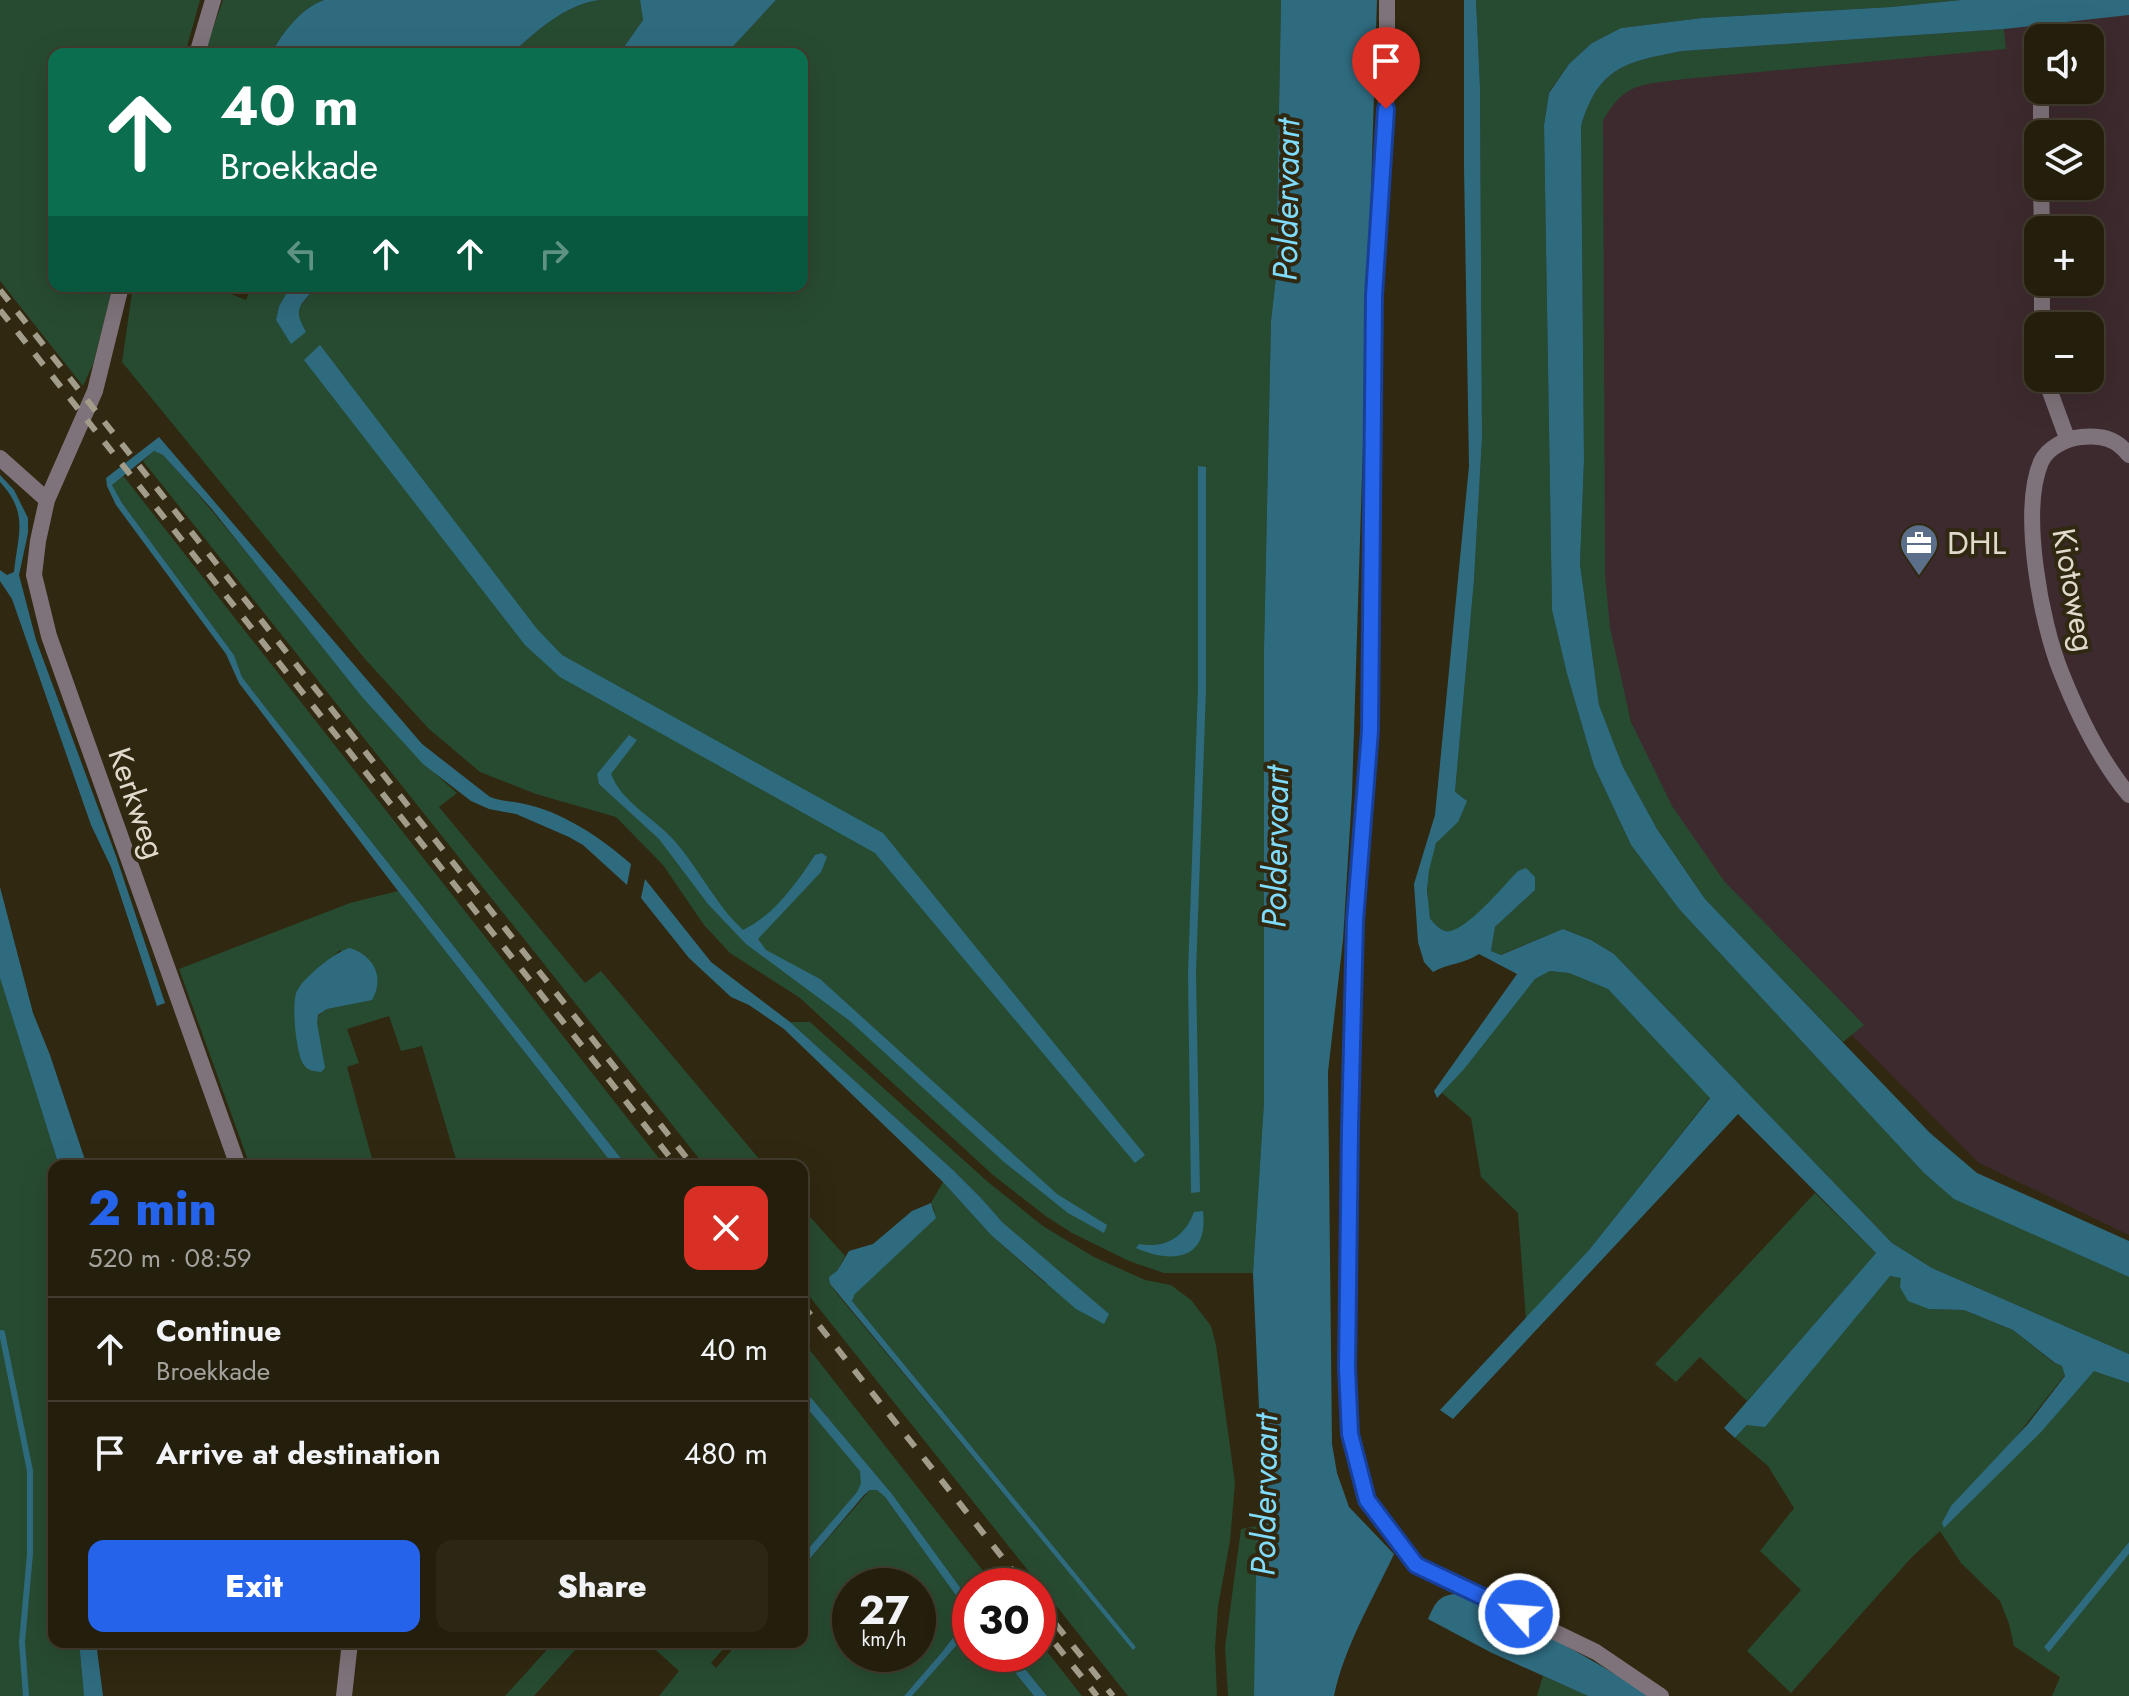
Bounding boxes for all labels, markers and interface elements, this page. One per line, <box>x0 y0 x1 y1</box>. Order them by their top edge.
map controls <box>2024 24 2104 392</box>
button: sound <box>2024 24 2104 104</box>
pin <box>1352 27 1420 109</box>
icon: arrive <box>1364 39 1408 83</box>
text: 40 m <box>220 65 359 146</box>
icon: ahead <box>88 80 192 184</box>
water label: Poldervaart <box>1261 116 1312 282</box>
button: layers <box>2024 120 2104 200</box>
text: Broekkade <box>220 140 378 192</box>
button: + <box>2024 216 2104 296</box>
icon: left <box>280 232 324 276</box>
icon: ahead <box>364 232 408 276</box>
icon: ahead <box>448 232 492 276</box>
icon: right <box>532 232 576 276</box>
button: − <box>2024 312 2104 392</box>
place label: DHL <box>1947 520 2007 566</box>
office icon: DHL <box>1898 522 1940 577</box>
street label: Kiotoweg <box>2041 525 2107 655</box>
street label: Kerkweg <box>97 741 177 865</box>
water label: Poldervaart <box>1250 763 1301 929</box>
text: 2 min <box>88 1174 217 1243</box>
button: close <box>684 1186 768 1270</box>
text: 520 m · 08:59 <box>88 1239 252 1277</box>
text: Continue <box>156 1309 282 1352</box>
icon: ahead <box>88 1327 132 1371</box>
text: 40 m <box>700 1328 768 1371</box>
text: Broekkade <box>156 1352 270 1390</box>
water label: Poldervaart <box>1239 1411 1290 1577</box>
icon: arrive <box>88 1431 132 1475</box>
text: Arrive at destination <box>156 1432 441 1475</box>
text: 480 m <box>684 1432 768 1475</box>
button: Exit <box>88 1540 420 1632</box>
button: Share <box>436 1540 768 1632</box>
speed limit sign: 30 <box>952 1568 1056 1672</box>
position arrow <box>1477 1572 1561 1656</box>
text: 27 <box>859 1581 909 1639</box>
text: km/h <box>861 1625 907 1654</box>

